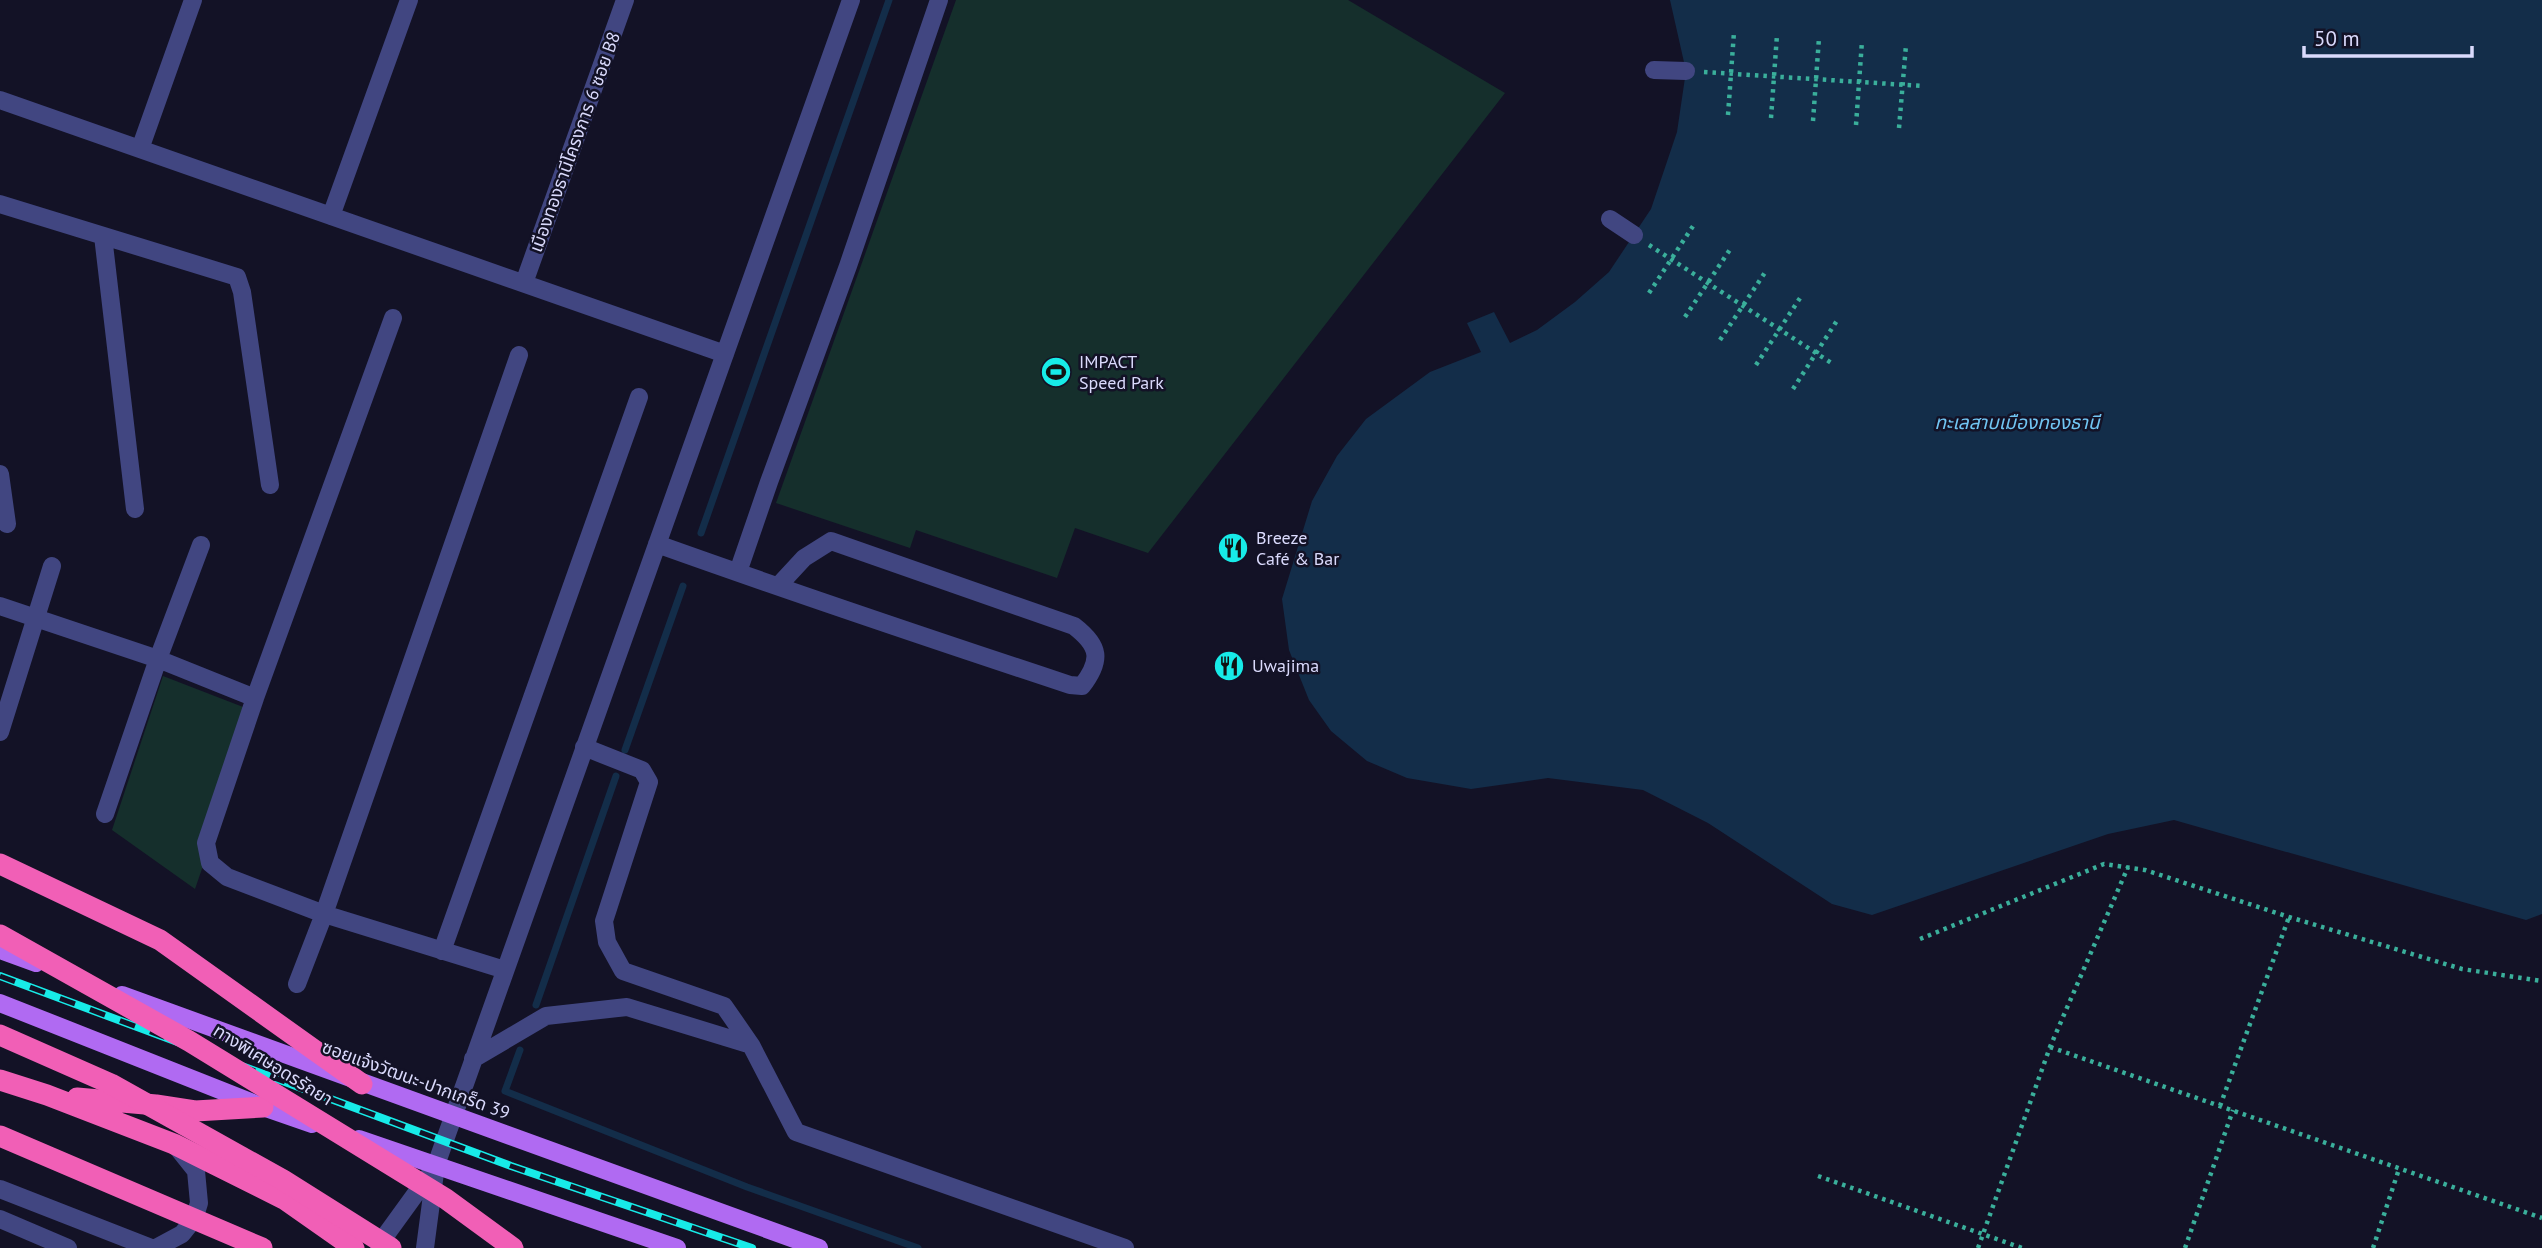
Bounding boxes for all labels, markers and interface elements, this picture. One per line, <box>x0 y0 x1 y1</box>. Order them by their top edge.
scale bar <box>2304 14 2472 58</box>
text: 50 m <box>2314 25 2360 52</box>
street label: เมืองทองธานีโครงการ 6 ซอย B8 <box>524 29 625 255</box>
place label: IMPACT Speed Park <box>1079 350 1164 394</box>
sports icon: IMPACT Speed Park <box>1039 355 1073 389</box>
water label: ทะเลสาบเมืองทองธานี <box>1934 410 2103 434</box>
place label: Breeze Café & Bar <box>1256 526 1339 570</box>
restaurant icon: Breeze Café & Bar <box>1216 531 1250 565</box>
restaurant icon: Uwajima <box>1212 649 1246 683</box>
place label: Uwajima <box>1252 654 1319 677</box>
street label: ทางพิเศษอุดรรัถยา <box>209 1019 337 1110</box>
street label: ซอยแจ้งวัฒนะ-ปากเกร็ด 39 <box>319 1035 513 1124</box>

